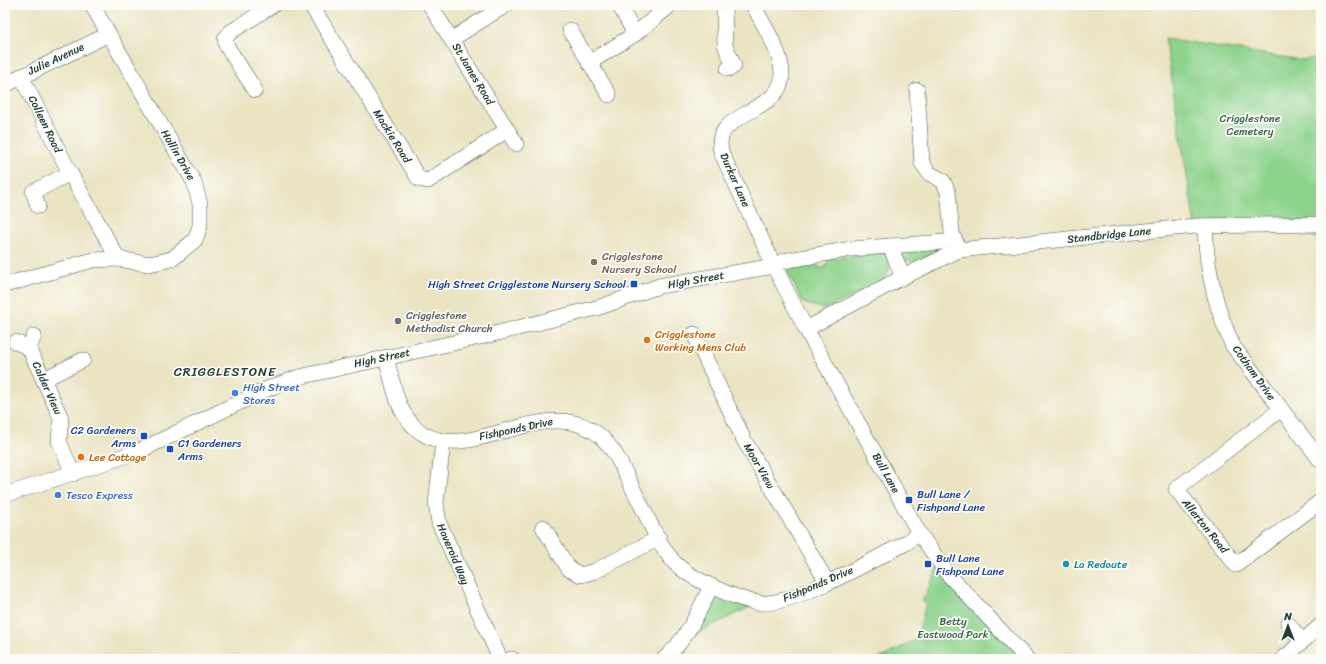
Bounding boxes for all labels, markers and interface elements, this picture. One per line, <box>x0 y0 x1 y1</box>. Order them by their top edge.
street label: Julie Avenue <box>24 37 88 81</box>
street label: St James Road <box>447 39 500 110</box>
street label: Colleen Road <box>23 92 68 157</box>
street label: Mackie Road <box>368 105 417 168</box>
park label: Crigglestone Cemetery <box>1220 109 1281 141</box>
street label: Hollin Drive <box>156 126 200 184</box>
street label: Durkar Lane <box>715 150 756 211</box>
street label: Standbridge Lane <box>1066 221 1152 249</box>
place label: Crigglestone Nursery School <box>602 247 677 279</box>
marker: Crigglestone Nursery School <box>589 257 599 267</box>
street label: High Street <box>666 266 726 294</box>
place label: High Street Crigglestone Nursery School <box>428 275 627 294</box>
marker: High Street Crigglestone Nursery School <box>629 279 639 289</box>
place label: Crigglestone Methodist Church <box>406 306 493 338</box>
marker: Crigglestone Methodist Church <box>393 316 403 326</box>
place label: Crigglestone Working Mens Club <box>655 325 746 357</box>
marker: Crigglestone Working Mens Club <box>642 335 652 345</box>
street label: Cotham Drive <box>1227 341 1281 405</box>
street label: High Street <box>352 343 412 373</box>
street label: Calder View <box>27 358 67 418</box>
district label: CRIGGLESTONE <box>174 360 276 383</box>
place label: High Street Stores <box>243 378 300 410</box>
marker: High Street Stores <box>230 388 240 398</box>
street label: Fishponds Drive <box>477 412 555 446</box>
place label: C2 Gardeners Arms <box>71 421 137 453</box>
marker: C2 Gardeners Arms <box>139 431 149 441</box>
place label: C1 Gardeners Arms <box>177 434 243 466</box>
street label: Moor View <box>738 439 780 493</box>
marker: C1 Gardeners Arms <box>165 444 175 454</box>
place label: Lee Cottage <box>89 448 147 467</box>
street label: Bull Lane <box>867 449 905 497</box>
marker: Lee Cottage <box>76 452 86 462</box>
place label: Bull Lane / Fishpond Lane <box>917 485 985 517</box>
place label: Tesco Express <box>66 486 134 505</box>
marker: Tesco Express <box>53 490 63 500</box>
street label: Allerton Road <box>1176 493 1234 559</box>
marker: Bull Lane / Fishpond Lane <box>904 495 914 505</box>
street label: Haveroid Way <box>431 520 475 588</box>
place label: Bull Lane Fishpond Lane <box>936 549 1004 581</box>
place label: La Redoute <box>1074 555 1128 574</box>
marker: Bull Lane Fishpond Lane <box>923 559 933 569</box>
marker: La Redoute <box>1061 559 1071 569</box>
street label: Fishponds Drive <box>780 560 857 607</box>
north arrow <box>1268 606 1308 646</box>
text: N <box>1283 607 1292 626</box>
park label: Betty Eastwood Park <box>917 612 989 644</box>

